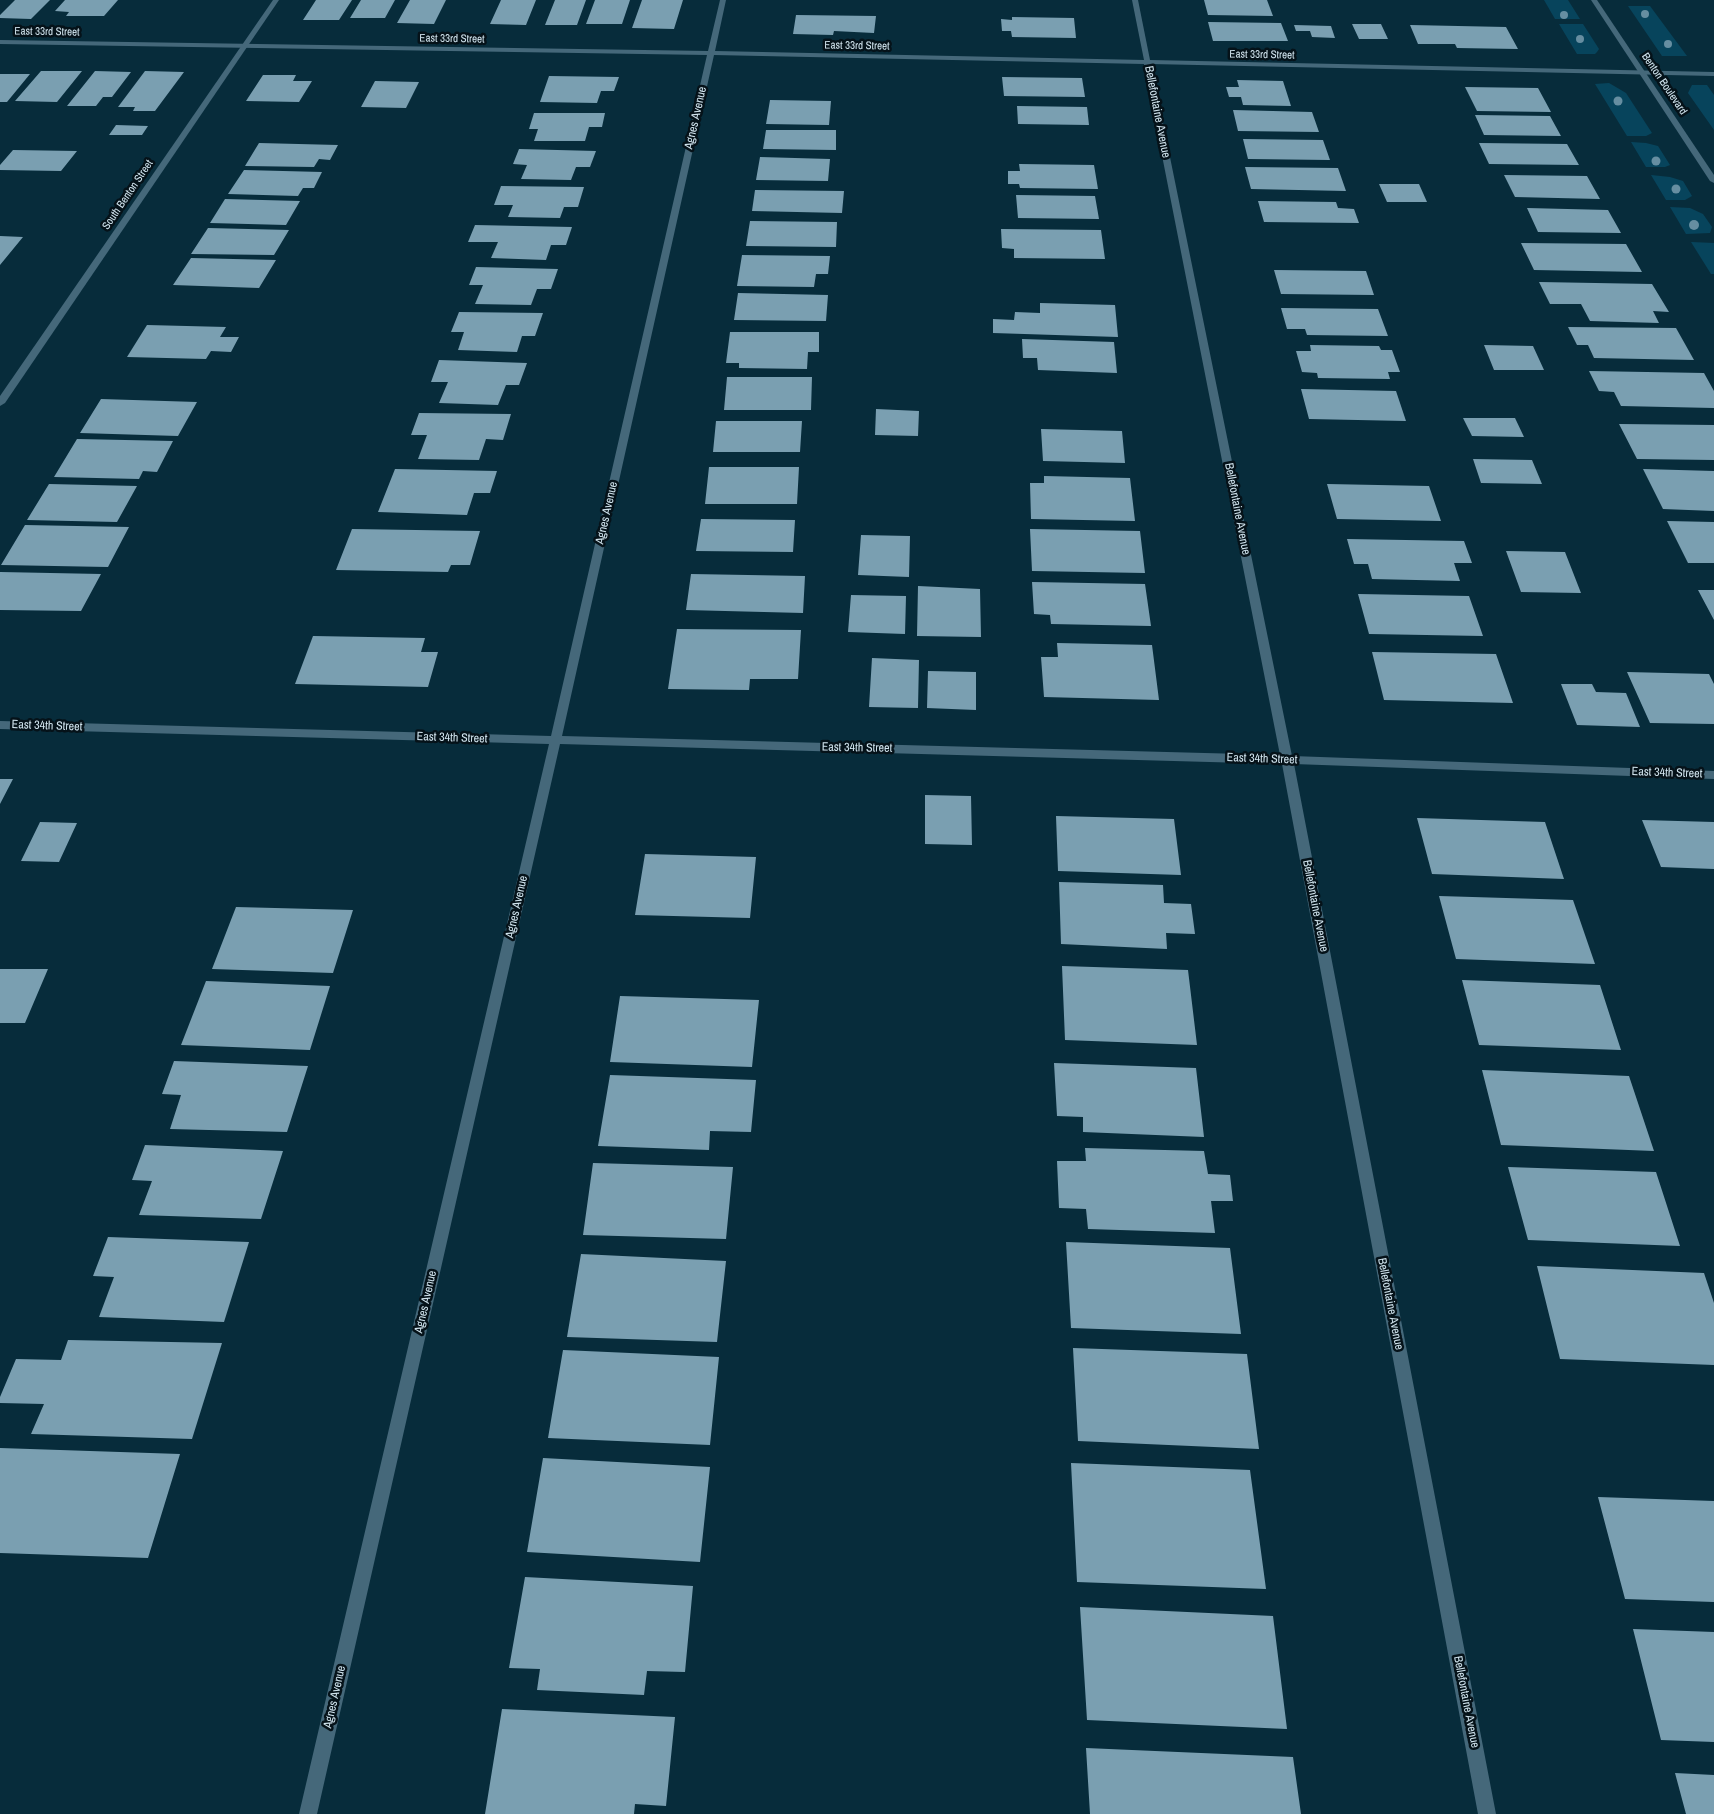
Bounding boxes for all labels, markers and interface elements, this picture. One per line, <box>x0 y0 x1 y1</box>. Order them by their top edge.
street label: East 33rd Street <box>14 25 80 39</box>
street label: East 33rd Street <box>419 32 485 46</box>
street label: East 33rd Street <box>824 39 890 53</box>
street label: East 33rd Street <box>1229 48 1295 62</box>
street label: Benton Boulevard <box>1638 51 1690 117</box>
street label: Bellefontaine Avenue <box>1141 65 1173 159</box>
street label: Agnes Avenue <box>682 85 710 151</box>
street label: South Benton Street <box>100 158 156 232</box>
street label: Bellefontaine Avenue <box>1221 462 1253 556</box>
street label: Agnes Avenue <box>593 480 621 546</box>
street label: East 34th Street <box>11 718 83 734</box>
street label: East 34th Street <box>416 730 488 746</box>
street label: East 34th Street <box>822 740 892 756</box>
street label: East 34th Street <box>1226 751 1298 767</box>
street label: East 34th Street <box>1631 765 1703 781</box>
street label: Bellefontaine Avenue <box>1299 859 1331 953</box>
street label: Agnes Avenue <box>503 874 531 940</box>
street label: Bellefontaine Avenue <box>1374 1257 1406 1351</box>
street label: Agnes Avenue <box>412 1269 440 1335</box>
street label: Bellefontaine Avenue <box>1450 1655 1482 1749</box>
street label: Agnes Avenue <box>321 1664 349 1730</box>

